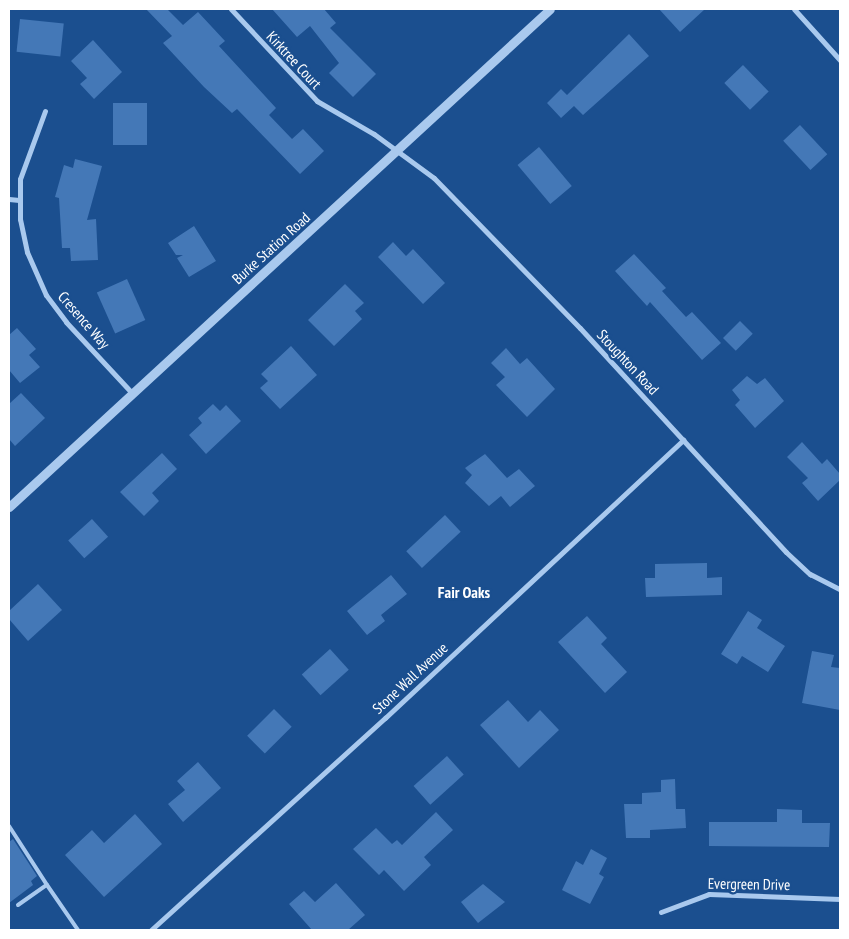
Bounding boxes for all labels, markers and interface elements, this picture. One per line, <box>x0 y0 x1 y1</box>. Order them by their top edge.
street label: Kirktree Court <box>263 27 325 93</box>
street label: Burke Station Road <box>228 208 314 288</box>
street label: Cresence Way <box>54 287 114 353</box>
street label: Stoughton Road <box>593 326 663 398</box>
district label: Fair Oaks <box>438 582 490 602</box>
street label: Stone Wall Avenue <box>369 638 451 718</box>
street label: Evergreen Drive <box>708 874 790 894</box>

